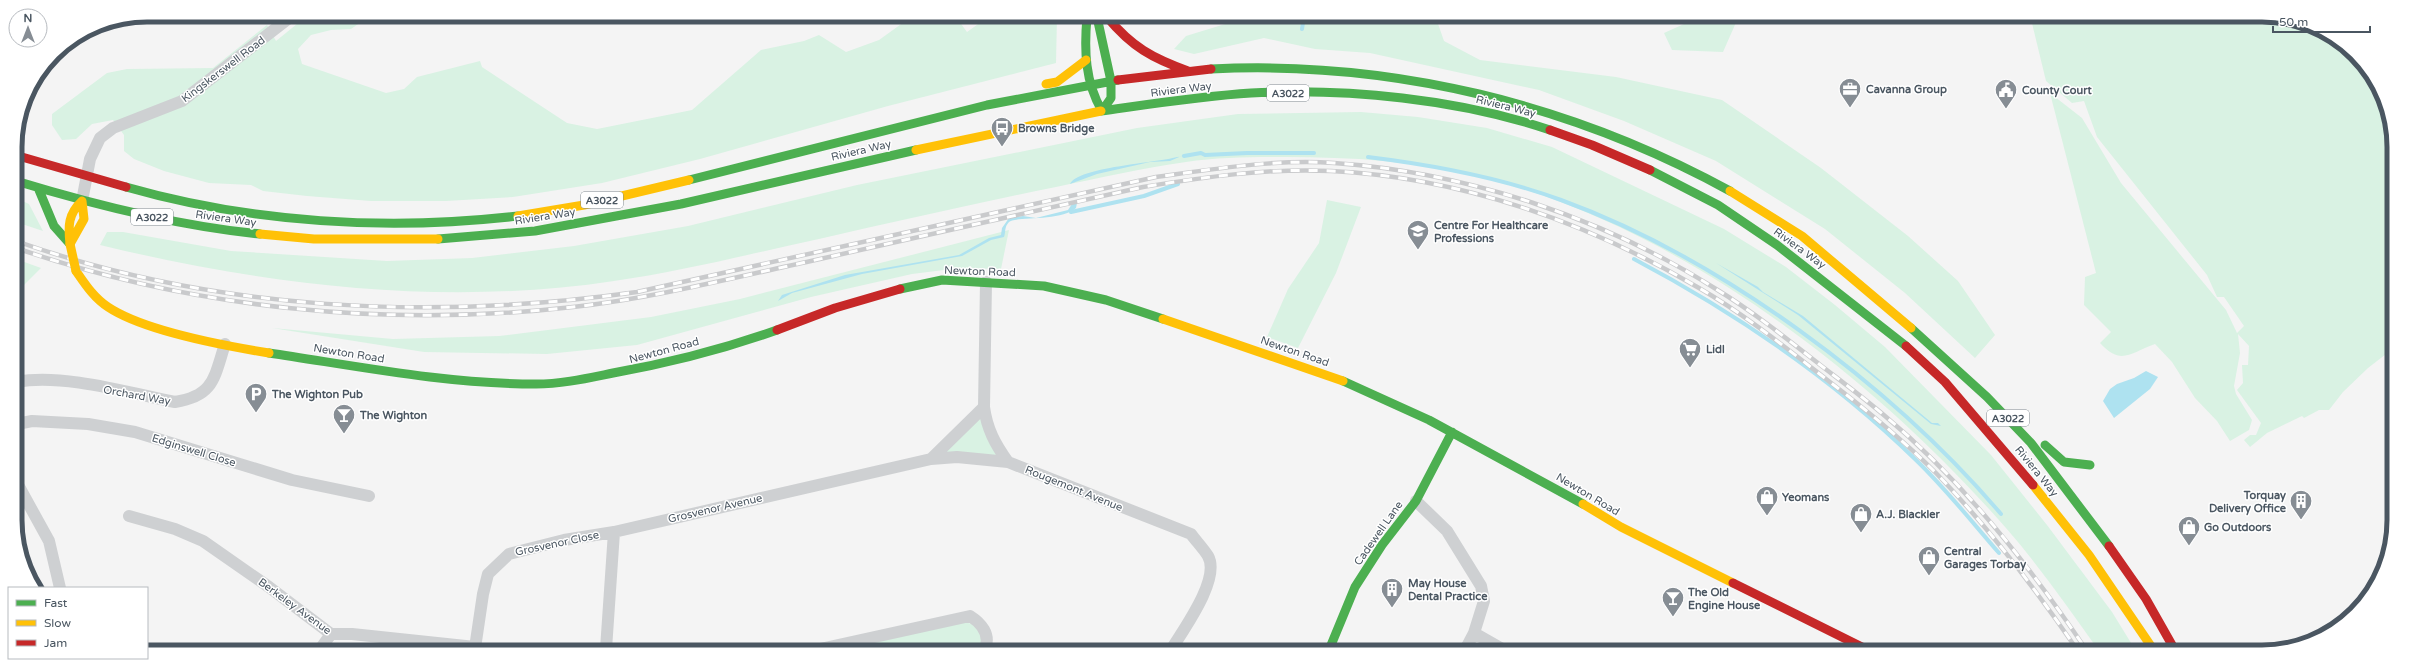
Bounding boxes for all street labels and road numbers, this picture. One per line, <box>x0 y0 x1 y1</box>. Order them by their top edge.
street label: Kingskerswell Road <box>179 34 268 105</box>
street label: Riviera Way <box>1150 79 1212 100</box>
road number: A3022 <box>1267 85 1309 101</box>
street label: Riviera Way <box>1475 93 1537 120</box>
street label: Riviera Way <box>830 137 893 164</box>
road number: A3022 <box>581 192 623 208</box>
street label: Riviera Way <box>514 205 576 228</box>
street label: Riviera Way <box>195 208 257 229</box>
road number: A3022 <box>131 209 173 225</box>
street label: Riviera Way <box>1771 225 1828 272</box>
street label: Newton Road <box>944 264 1016 279</box>
street label: Newton Road <box>1259 334 1331 369</box>
street label: Newton Road <box>628 335 701 366</box>
street label: Newton Road <box>312 341 385 366</box>
street label: Orchard Way <box>102 383 172 408</box>
road number: A3022 <box>1987 410 2029 426</box>
street label: Edginswell Close <box>150 432 237 469</box>
street label: Riviera Way <box>2012 443 2061 499</box>
street label: Rougemont Avenue <box>1023 463 1125 514</box>
street label: Newton Road <box>1554 470 1622 519</box>
street label: Grosvenor Avenue <box>667 491 763 526</box>
street label: Cadewell Lane <box>1351 499 1405 568</box>
street label: Grosvenor Close <box>514 528 600 559</box>
street label: Berkeley Avenue <box>256 576 334 637</box>

